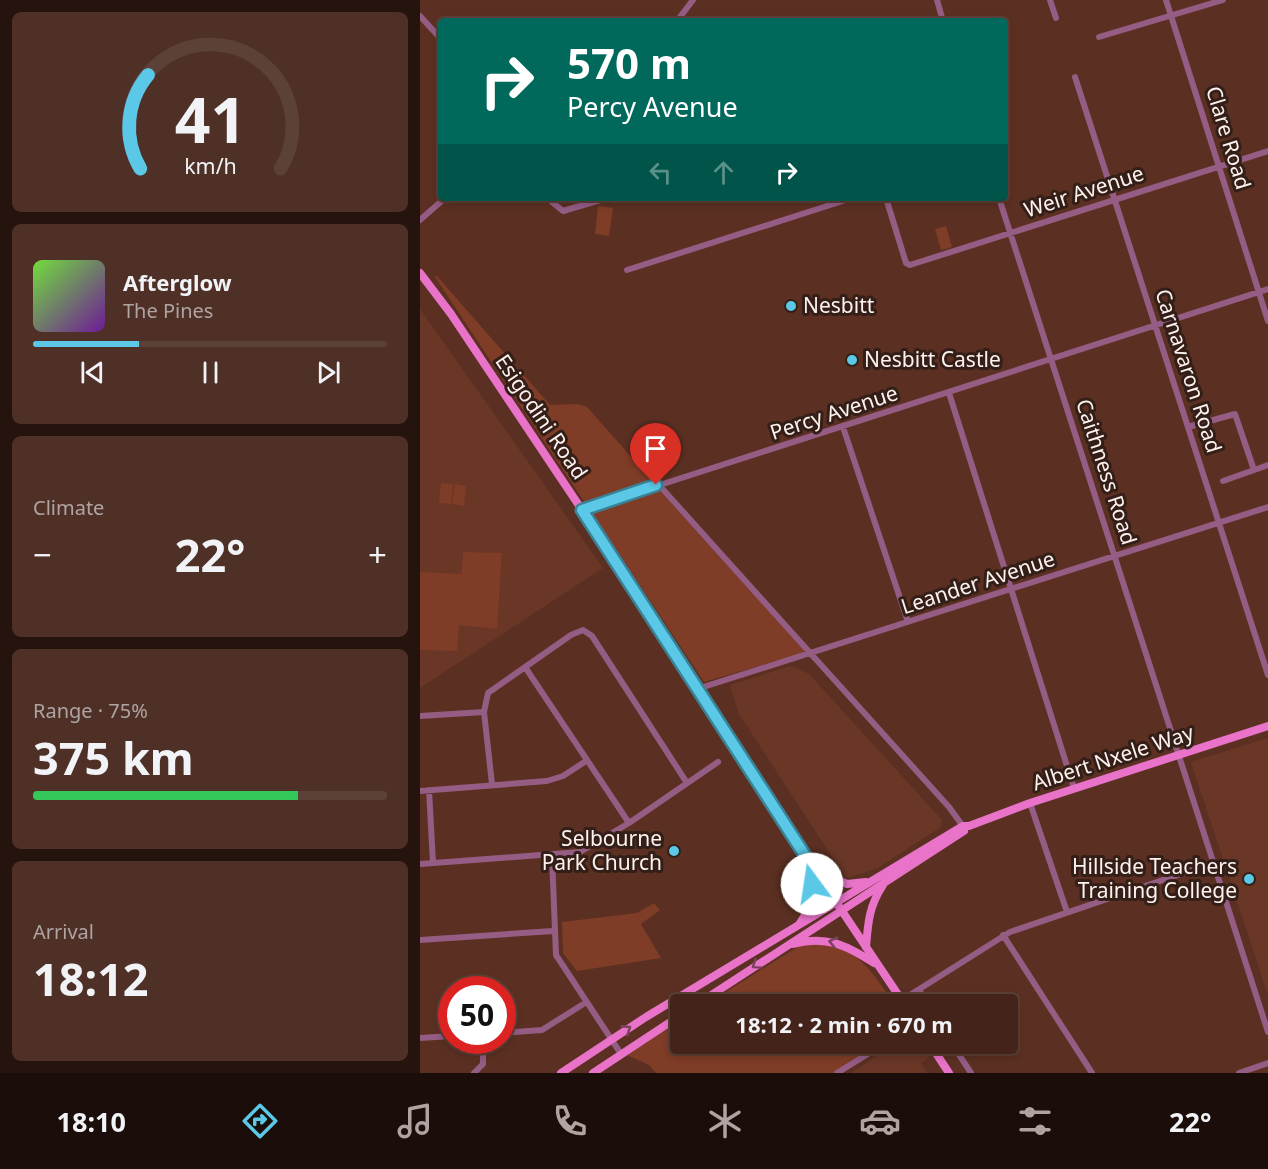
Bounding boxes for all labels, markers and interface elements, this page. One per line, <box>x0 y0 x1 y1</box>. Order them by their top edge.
text: 570 m <box>567 34 691 91</box>
icon: right <box>468 42 546 120</box>
text: 41 <box>174 76 246 161</box>
street label: Clare Road <box>1200 83 1258 193</box>
text: Percy Avenue <box>567 88 738 125</box>
text: km/h <box>184 151 236 180</box>
icon: left <box>644 156 677 189</box>
icon: ahead <box>707 156 740 189</box>
icon: right <box>770 156 803 189</box>
street label: Weir Avenue <box>1020 159 1147 224</box>
text: Afterglow <box>123 267 232 297</box>
street label: Carnavaron Road <box>1149 285 1229 456</box>
place label: Nesbitt <box>803 291 875 319</box>
text: The Pines <box>123 297 213 324</box>
marker: Nesbitt <box>784 299 798 313</box>
place label: Nesbitt Castle <box>864 345 1001 373</box>
street label: Esigodini Road <box>490 348 594 485</box>
marker: Nesbitt Castle <box>845 353 859 367</box>
icon: previous <box>76 356 109 389</box>
icon: pause <box>194 356 227 389</box>
icon: next <box>312 356 345 389</box>
street label: Percy Avenue <box>766 378 901 446</box>
street label: Caithness Road <box>1070 395 1144 548</box>
pin <box>630 423 681 485</box>
icon: arrive <box>639 432 672 465</box>
text: Climate <box>33 494 104 521</box>
text: 22° <box>175 524 245 585</box>
text: − <box>33 532 52 577</box>
text: + <box>368 532 387 577</box>
street label: Leander Avenue <box>897 544 1058 620</box>
text: Range · 75% <box>33 697 148 724</box>
street label: Albert Nxele Way <box>1028 718 1197 796</box>
text: 375 km <box>33 727 194 788</box>
place label: Selbourne Park Church <box>542 824 662 876</box>
marker: Selbourne Park Church <box>667 844 681 858</box>
position arrow <box>780 852 844 916</box>
place label: Hillside Teachers Training College <box>1072 852 1237 904</box>
marker: Hillside Teachers Training College <box>1242 872 1256 886</box>
text: Arrival <box>33 918 94 945</box>
one-way arrow <box>829 936 839 949</box>
text: 18:12 <box>33 948 149 1009</box>
one-way arrow <box>752 958 763 969</box>
speed limit sign: 50 <box>438 976 516 1054</box>
text: 18:12 · 2 min · 670 m <box>735 1009 953 1039</box>
one-way arrow <box>621 1025 631 1037</box>
icon: directions <box>239 1100 281 1142</box>
icon: music <box>394 1100 436 1142</box>
icon: phone <box>549 1100 591 1142</box>
icon: climate <box>704 1100 746 1142</box>
icon: car <box>859 1100 901 1142</box>
icon: filters <box>1014 1100 1056 1142</box>
text: 18:10 <box>57 1103 126 1140</box>
text: 22° <box>1169 1103 1211 1140</box>

